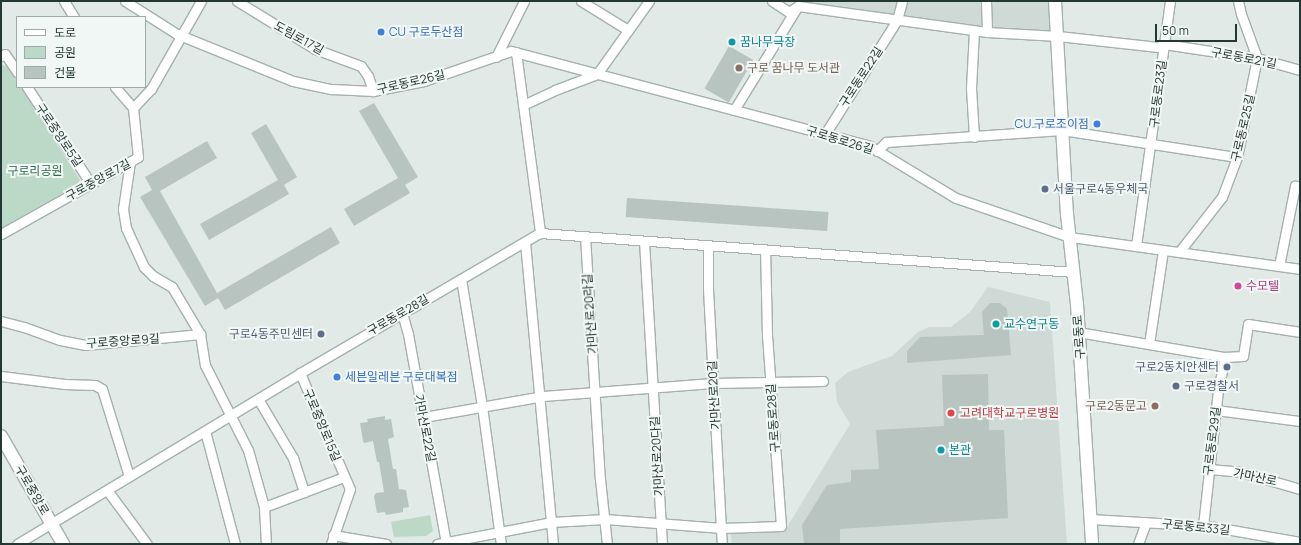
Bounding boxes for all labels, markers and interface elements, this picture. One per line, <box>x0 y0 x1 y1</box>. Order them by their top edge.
legend <box>16 16 146 88</box>
scale bar <box>1157 16 1239 42</box>
street label: 도림로17길 <box>272 18 326 58</box>
text: 50 m <box>1162 22 1189 39</box>
text: 도로 <box>54 24 76 41</box>
place label: CU 구로두산점 <box>389 25 464 39</box>
marker: CU 구로두산점 <box>376 27 386 37</box>
place label: 꿈나무극장 <box>740 35 795 49</box>
marker: 꿈나무극장 <box>727 37 737 47</box>
text: 공원 <box>54 44 76 61</box>
street label: 구로동로22길 <box>836 44 886 110</box>
street label: 구로동로21길 <box>1210 45 1278 71</box>
street label: 구로동로23길 <box>1147 59 1169 129</box>
place label: 구로 꿈나무 도서관 <box>747 61 840 75</box>
marker: 구로 꿈나무 도서관 <box>734 63 744 73</box>
text: 건물 <box>54 64 76 81</box>
street label: 구로동로26길 <box>376 67 446 97</box>
street label: 구로동로25길 <box>1228 93 1258 163</box>
street label: 구로중앙로5길 <box>33 101 85 169</box>
place label: CU 구로조이점 <box>1014 117 1089 131</box>
marker: CU 구로조이점 <box>1092 119 1102 129</box>
street label: 구로동로26길 <box>805 123 875 157</box>
street label: 구로중앙로7길 <box>63 156 133 204</box>
park label: 구로리공원 <box>7 164 63 178</box>
place label: 서울구로4동우체국 <box>1053 182 1148 196</box>
marker: 서울구로4동우체국 <box>1040 184 1050 194</box>
street label: 가마산로20라길 <box>580 273 600 355</box>
place label: 수모텔 <box>1246 279 1279 293</box>
marker: 수모텔 <box>1233 281 1243 291</box>
street label: 구로동로28길 <box>365 292 431 338</box>
street label: 구로동로 <box>1070 314 1088 360</box>
place label: 교수연구동 <box>1004 317 1059 331</box>
marker: 교수연구동 <box>991 319 1001 329</box>
place label: 구로4동주민센터 <box>229 327 313 341</box>
marker: 구로4동주민센터 <box>316 329 326 339</box>
street label: 구로중앙로9길 <box>86 331 160 351</box>
street label: 가마산로20길 <box>705 360 723 430</box>
place label: 구로2동치안센터 <box>1135 360 1219 374</box>
marker: 구로2동치안센터 <box>1222 362 1232 372</box>
place label: 세븐일레븐 구로대복점 <box>345 370 458 384</box>
marker: 세븐일레븐 구로대복점 <box>332 372 342 382</box>
place label: 구로경찰서 <box>1184 379 1239 393</box>
marker: 구로경찰서 <box>1171 381 1181 391</box>
street label: 구로동로28길 <box>763 383 783 453</box>
street label: 구로중앙로15길 <box>300 386 344 464</box>
street label: 가마산로22길 <box>411 393 439 463</box>
place label: 구로2동문고 <box>1085 399 1147 413</box>
marker: 구로2동문고 <box>1150 401 1160 411</box>
place label: 고려대학교구로병원 <box>960 406 1059 420</box>
street label: 구로동로29길 <box>1201 406 1223 476</box>
marker: 고려대학교구로병원 <box>945 407 957 419</box>
street label: 가마산로20다길 <box>648 415 666 497</box>
place label: 본관 <box>949 443 971 457</box>
marker: 본관 <box>936 445 946 455</box>
street label: 구로중앙로 <box>12 462 52 518</box>
street label: 가마산로 <box>1232 465 1278 489</box>
street label: 구로동로33길 <box>1161 516 1231 538</box>

